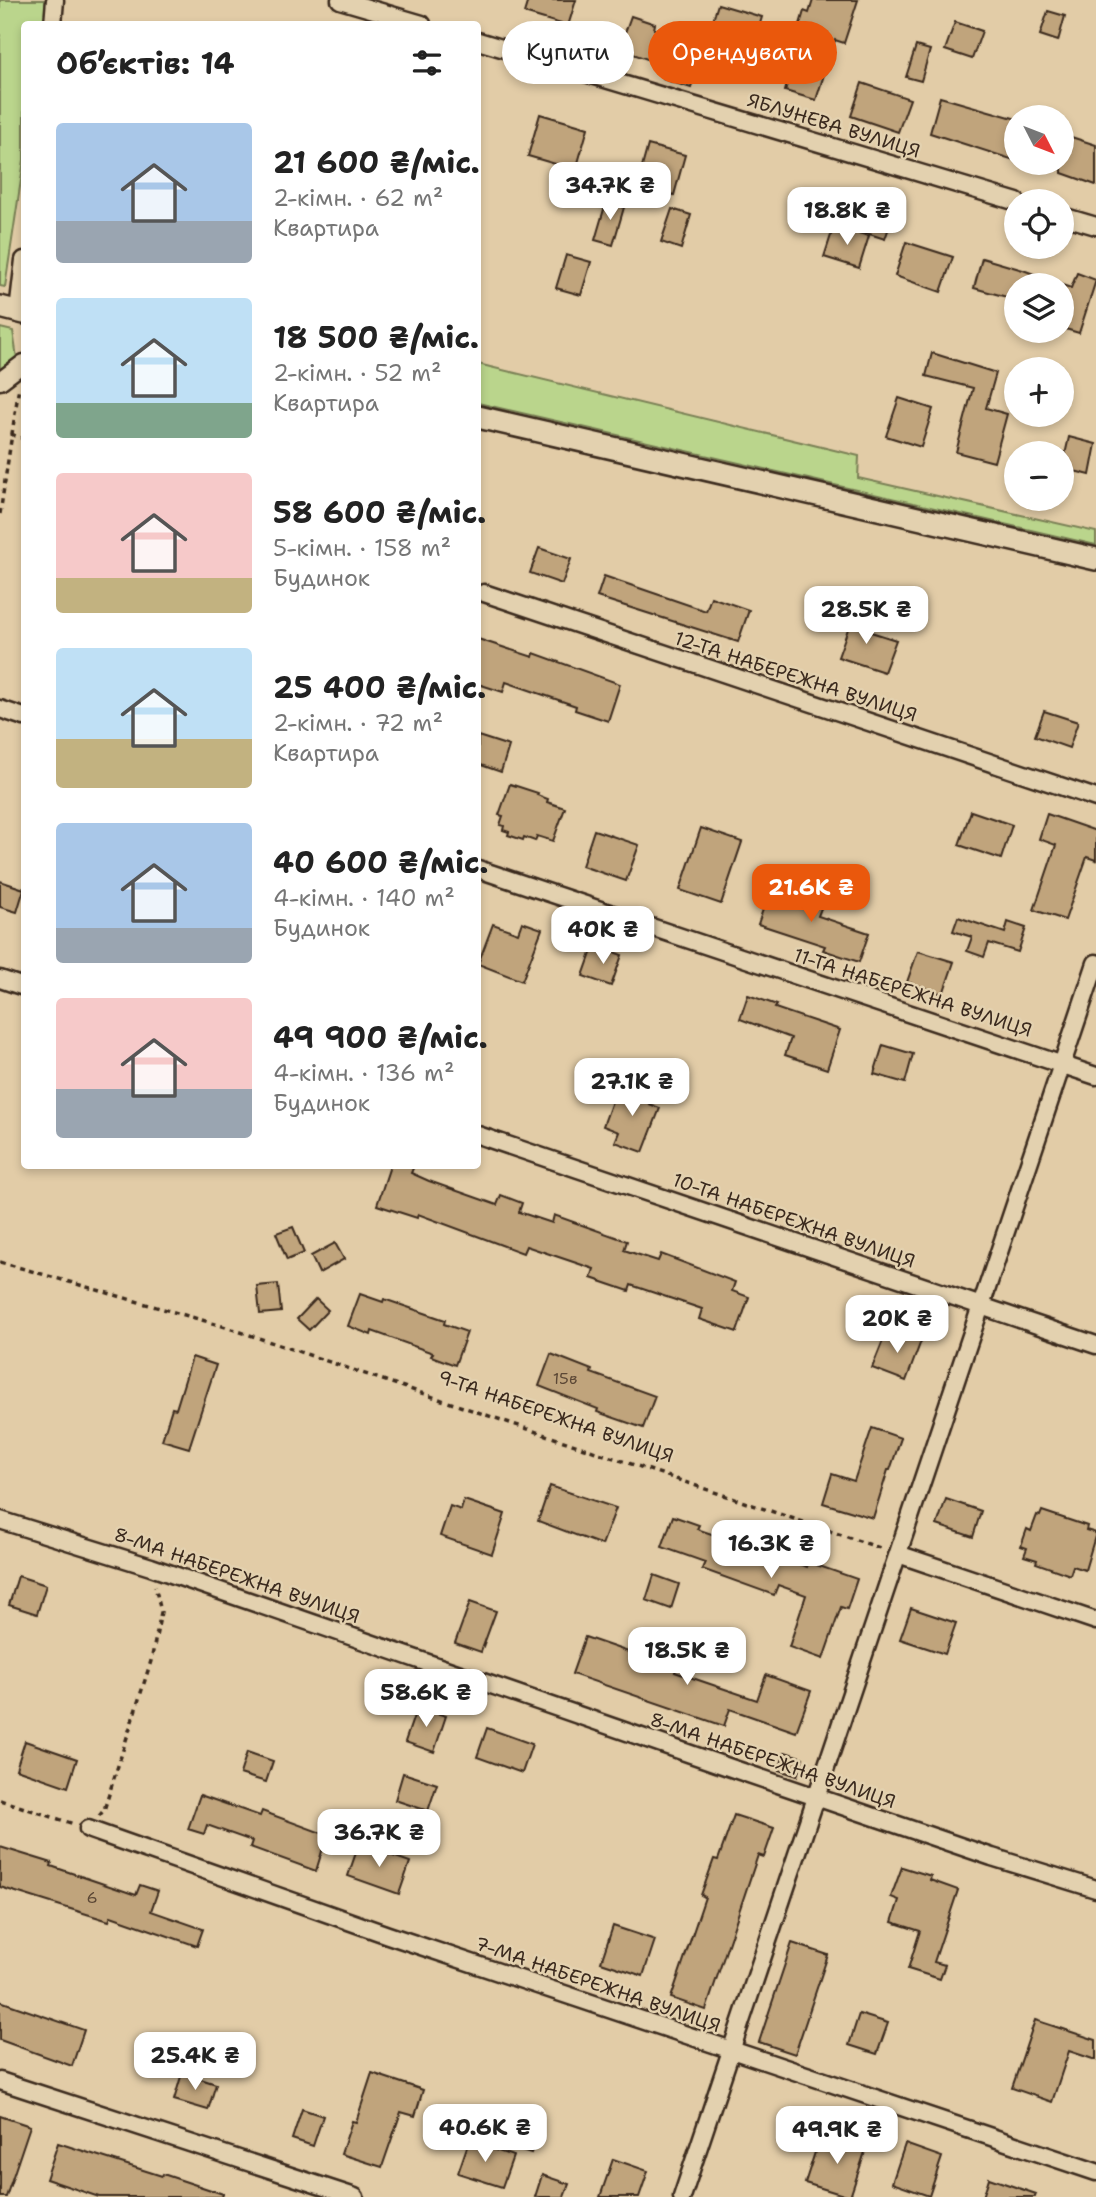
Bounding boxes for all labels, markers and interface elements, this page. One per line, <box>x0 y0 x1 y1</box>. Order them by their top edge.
chip: Купити <box>502 21 634 84</box>
chip: Орендувати <box>648 21 837 84</box>
text: Об’єктів: 14 <box>56 43 235 84</box>
icon: filters <box>408 44 446 82</box>
street label: ЯБЛУНЕВА ВУЛИЦЯ <box>745 87 923 164</box>
north arrow <box>1004 105 1074 175</box>
map controls <box>1004 105 1074 511</box>
text: 21 600 ₴/міс. <box>273 142 480 183</box>
icon: home <box>112 151 196 235</box>
pin: 34.7K ₴ <box>545 162 675 222</box>
text: 34.7K ₴ <box>565 170 655 200</box>
text: 2-кімн. · 62 m² <box>273 183 443 213</box>
pin: 18.8K ₴ <box>782 188 912 247</box>
button: locate <box>1004 189 1074 259</box>
text: 18.8K ₴ <box>803 195 891 225</box>
text: Квартира <box>273 213 379 243</box>
button: layers <box>1004 273 1074 343</box>
text: 18 500 ₴/міс. <box>273 317 479 358</box>
icon: home <box>112 326 196 410</box>
button: + <box>1004 357 1074 427</box>
text: 2-кімн. · 52 m² <box>273 358 442 388</box>
text: Квартира <box>273 388 379 418</box>
button: − <box>1004 441 1074 511</box>
text: 58 600 ₴/міс. <box>273 492 486 533</box>
icon: home <box>112 501 196 585</box>
text: 5-кімн. · 158 m² <box>273 533 451 563</box>
text: Будинок <box>273 563 370 593</box>
pin: 28.5K ₴ <box>801 586 931 646</box>
text: 28.5K ₴ <box>820 594 912 624</box>
street label: 12-ТА НАБЕРЕЖНА ВУЛИЦЯ <box>671 625 920 728</box>
text: 25 400 ₴/міс. <box>273 667 486 708</box>
icon: home <box>112 676 196 760</box>
text: 2-кімн. · 72 m² <box>273 708 443 738</box>
text: Квартира <box>273 738 379 768</box>
text: 40 600 ₴/міс. <box>273 842 489 883</box>
icon: home <box>112 851 196 935</box>
pin: 21.6K ₴ <box>746 864 876 924</box>
text: 21.6K ₴ <box>768 872 854 902</box>
text: 4-кімн. · 140 m² <box>273 883 455 913</box>
pin: 40K ₴ <box>554 906 652 966</box>
text: Будинок <box>273 913 370 943</box>
text: 40K ₴ <box>567 914 639 944</box>
street label: 11-ТА НАБЕРЕЖНА ВУЛИЦЯ <box>791 942 1035 1043</box>
text: 49 900 ₴/міс. <box>273 1017 488 1058</box>
icon: home <box>112 1026 196 1110</box>
text: 4-кімн. · 136 m² <box>273 1058 454 1088</box>
pin: 27.1K ₴ <box>567 1058 697 1118</box>
text: 27.1K ₴ <box>590 1066 674 1096</box>
text: Будинок <box>273 1088 370 1118</box>
street label: 10-ТА НАБЕРЕЖНА ВУЛИЦЯ <box>669 1167 918 1274</box>
pin: 20K ₴ <box>848 1296 946 1355</box>
text: 20K ₴ <box>861 1303 933 1333</box>
street label: 9-ТА НАБЕРЕЖНА ВУЛИЦЯ <box>435 1364 677 1469</box>
house number: 15в <box>553 1368 577 1389</box>
pin: 16.3K ₴ <box>706 1520 836 1580</box>
street label: 8-МА НАБЕРЕЖНА ВУЛИЦЯ <box>111 1522 363 1629</box>
text: 16.3K ₴ <box>727 1528 815 1558</box>
pin: 18.5K ₴ <box>622 1628 752 1687</box>
text: 18.5K ₴ <box>644 1635 730 1665</box>
pin: 58.6K ₴ <box>361 1670 491 1729</box>
text: 58.6K ₴ <box>380 1677 472 1707</box>
street label: 8-МА НАБЕРЕЖНА ВУЛИЦЯ <box>647 1707 899 1814</box>
pin: 36.7K ₴ <box>314 1810 444 1869</box>
text: 36.7K ₴ <box>333 1817 425 1847</box>
house number: 6 <box>86 1887 98 1908</box>
street label: 7-МА НАБЕРЕЖНА ВУЛИЦЯ <box>472 1931 724 2038</box>
pin: 25.4K ₴ <box>130 2032 260 2092</box>
text: 25.4K ₴ <box>150 2040 240 2070</box>
pin: 40.6K ₴ <box>420 2104 550 2164</box>
pin: 49.9K ₴ <box>772 2106 902 2166</box>
text: 40.6K ₴ <box>439 2112 531 2142</box>
text: 49.9K ₴ <box>792 2114 882 2144</box>

